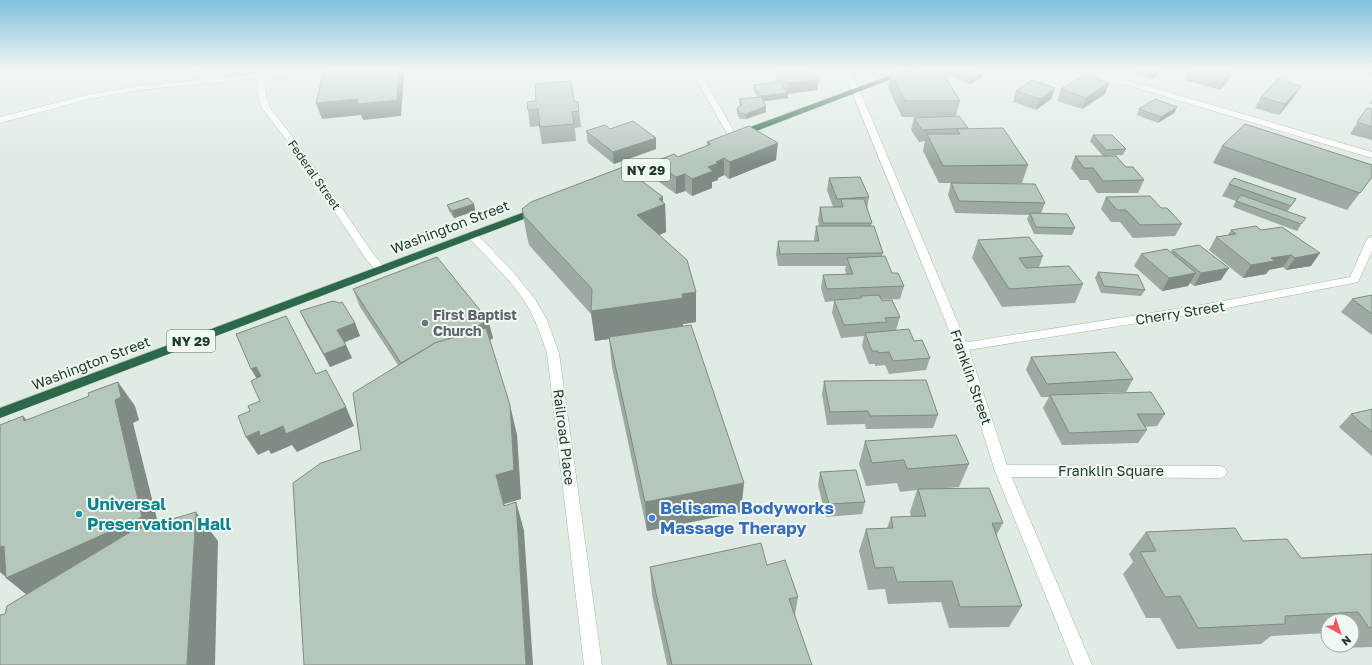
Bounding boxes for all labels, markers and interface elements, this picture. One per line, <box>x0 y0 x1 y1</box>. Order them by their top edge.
street label: Federal Street <box>285 137 344 213</box>
road number: NY 29 <box>622 159 670 181</box>
street label: Washington Street <box>388 196 511 257</box>
street label: Cherry Street <box>1134 297 1226 328</box>
place label: First Baptist Church <box>433 306 517 339</box>
marker: First Baptist Church <box>420 318 430 328</box>
street label: Franklin Street <box>947 327 996 427</box>
road number: NY 29 <box>167 330 215 352</box>
street label: Washington Street <box>29 332 152 393</box>
street label: Railroad Place <box>550 388 579 486</box>
street label: Franklin Square <box>1058 462 1164 479</box>
place label: Universal Preservation Hall <box>87 493 232 534</box>
place label: Belisama Bodyworks Massage Therapy <box>660 497 835 538</box>
marker: Universal Preservation Hall <box>74 509 84 519</box>
marker: Belisama Bodyworks Massage Therapy <box>647 513 657 523</box>
north arrow <box>1320 613 1360 653</box>
text: N <box>1339 633 1354 649</box>

